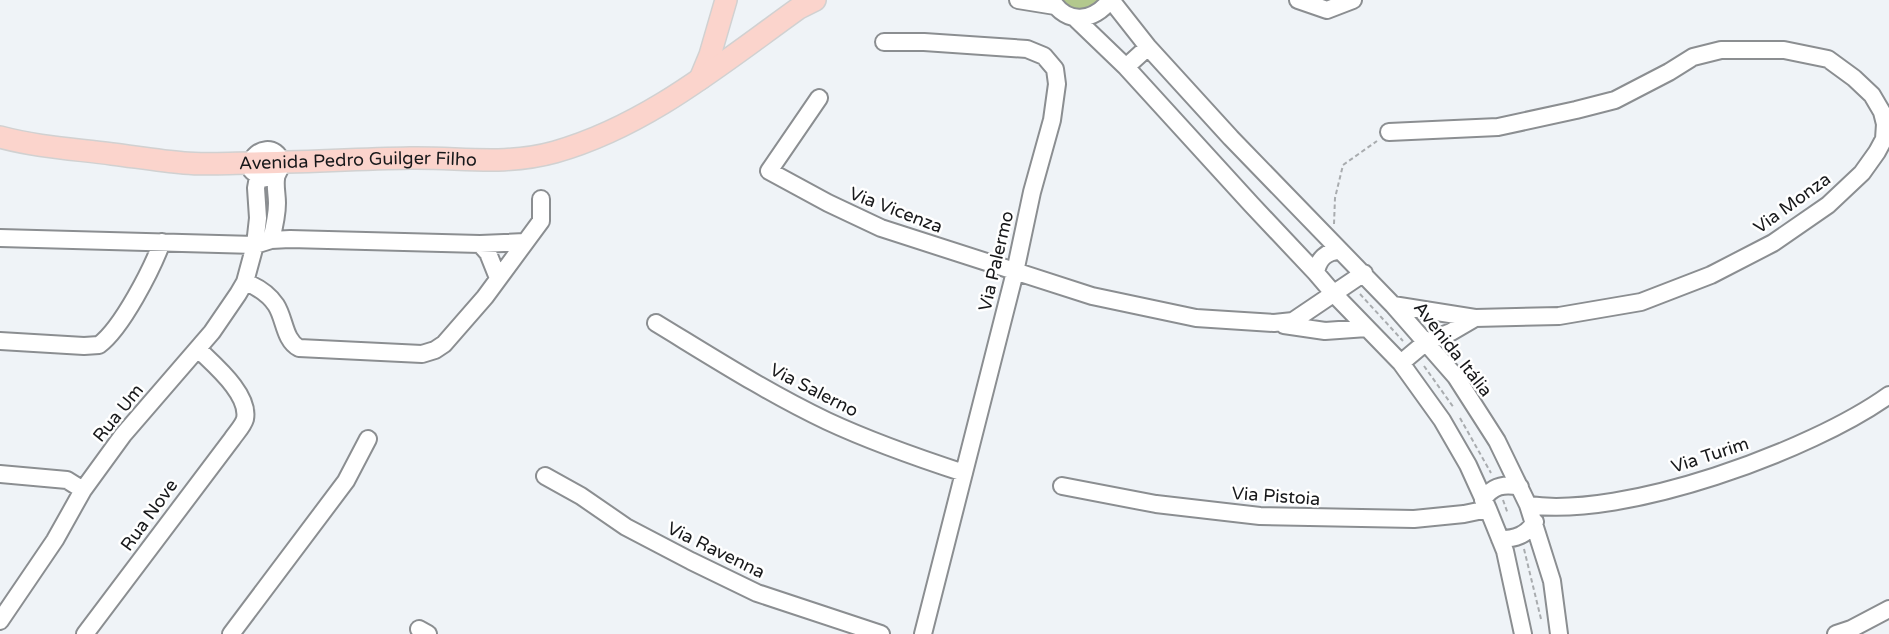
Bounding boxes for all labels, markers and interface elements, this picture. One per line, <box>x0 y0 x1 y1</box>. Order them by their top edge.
street label: Avenida Pedro Guilger Filho <box>239 147 477 174</box>
street label: Via Monza <box>1749 168 1835 238</box>
street label: Via Vicenza <box>846 182 946 238</box>
street label: Via Palermo <box>974 209 1018 313</box>
street label: Avenida Itália <box>1409 297 1497 401</box>
street label: Via Salerno <box>766 358 862 422</box>
street label: Rua Um <box>88 379 148 447</box>
street label: Via Turim <box>1668 432 1752 478</box>
street label: Rua Nove <box>116 475 182 555</box>
street label: Via Pistoia <box>1231 482 1321 510</box>
street label: Via Ravenna <box>664 517 768 583</box>

